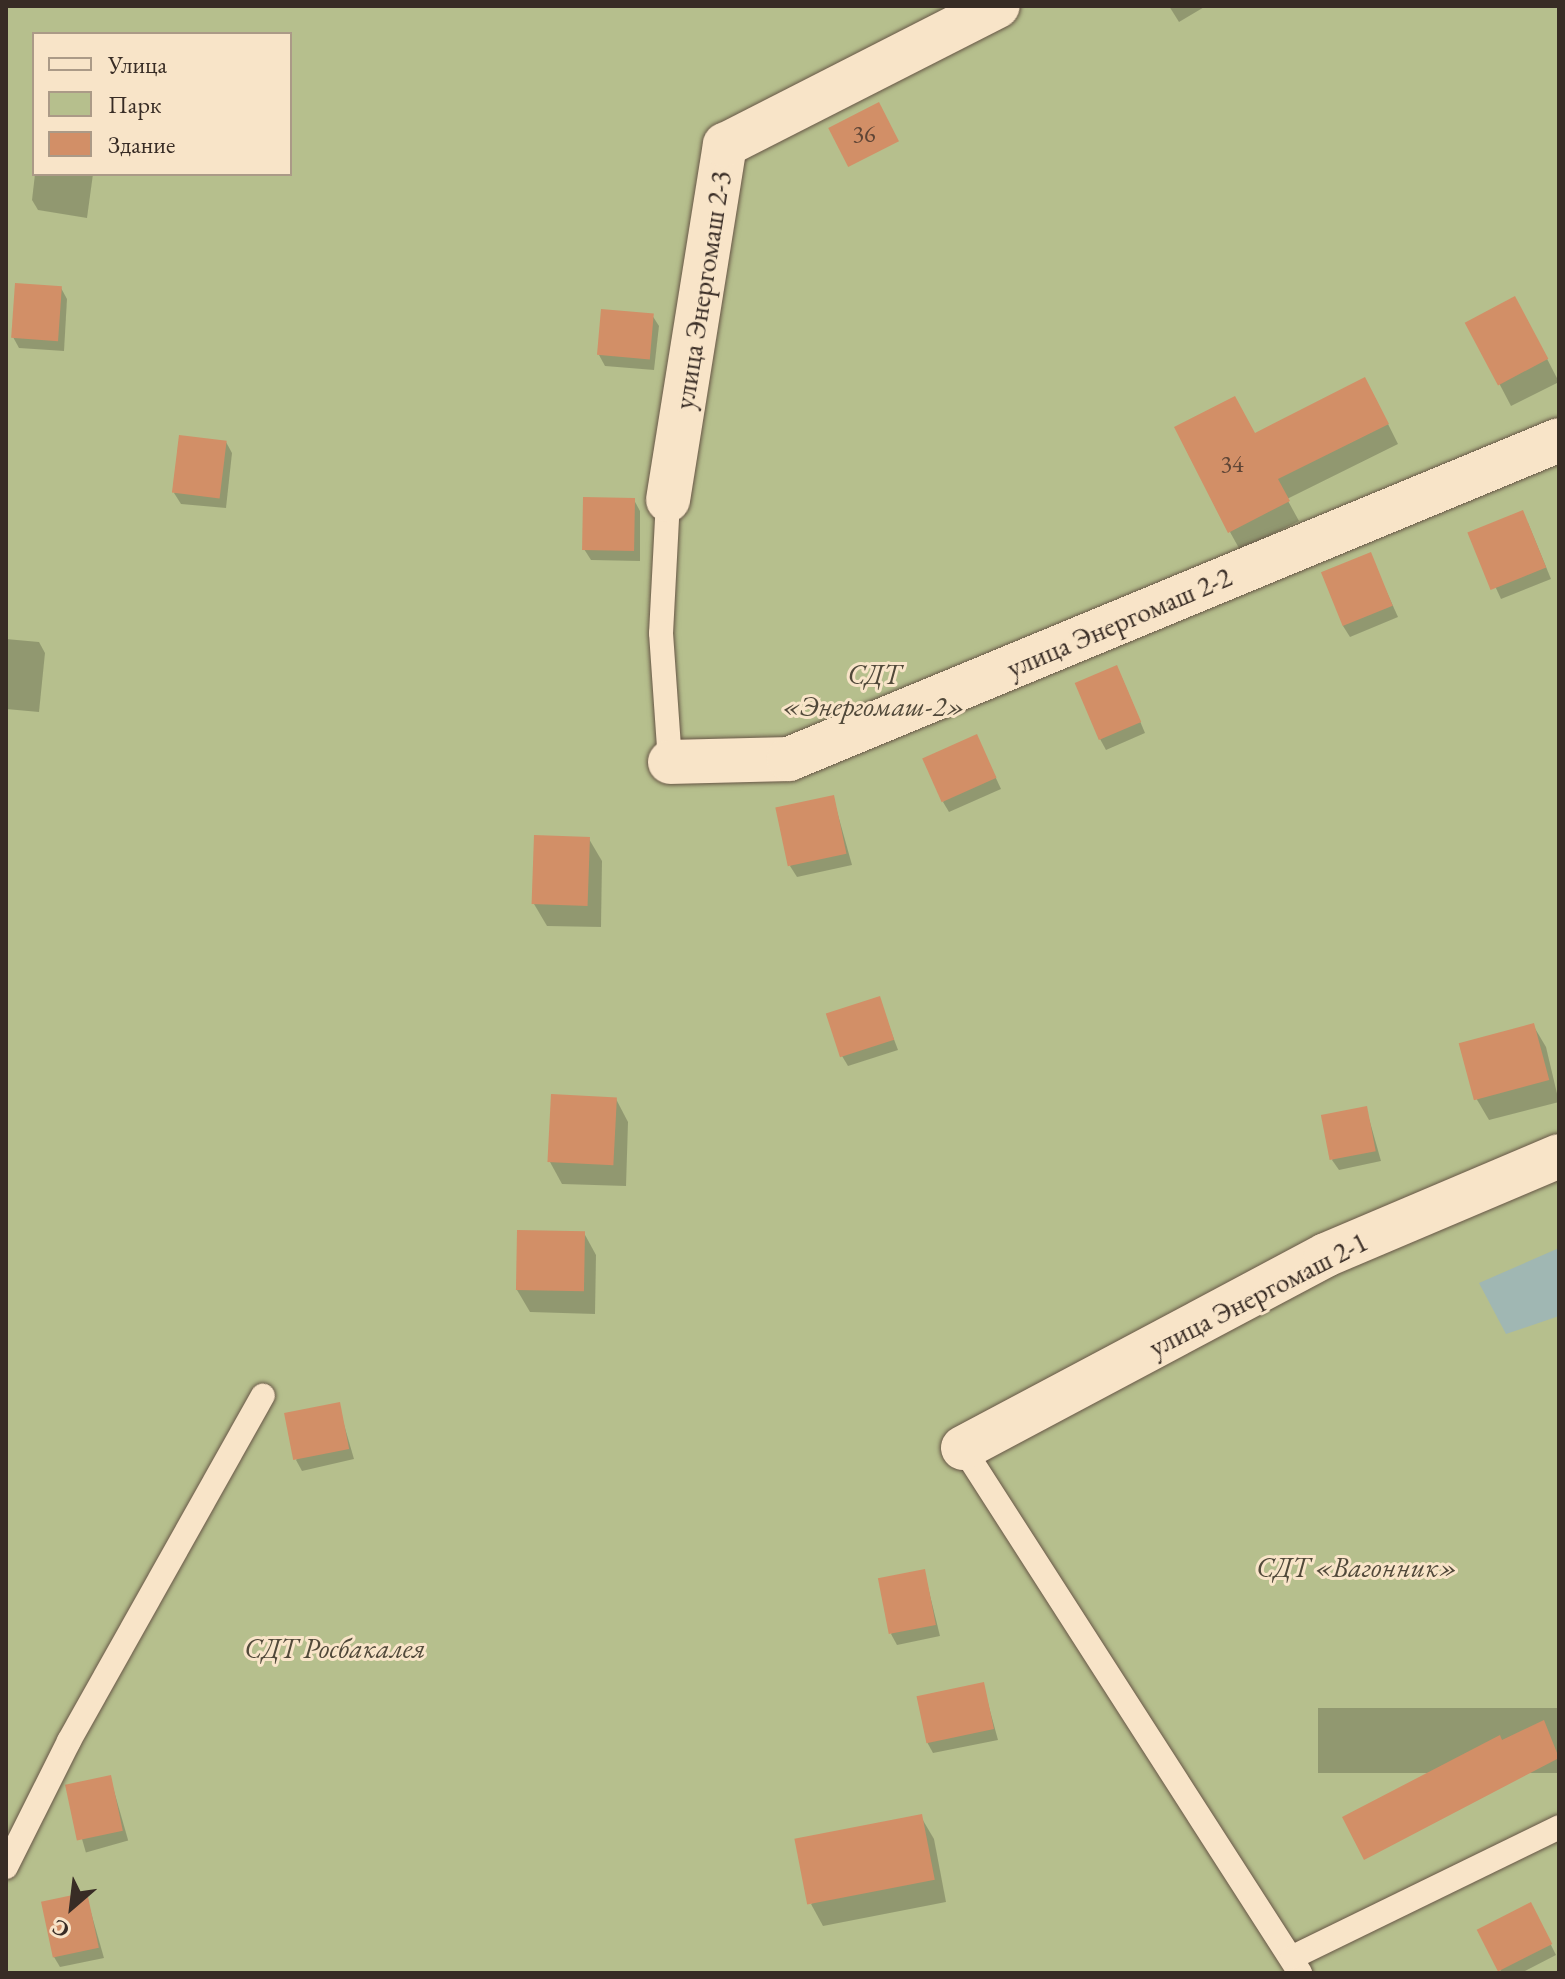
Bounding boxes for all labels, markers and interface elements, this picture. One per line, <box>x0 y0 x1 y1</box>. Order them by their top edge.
legend <box>32 32 292 176</box>
text: Улица <box>108 49 167 80</box>
text: Парк <box>108 89 161 120</box>
house number: 36 <box>852 120 876 148</box>
text: Здание <box>108 129 175 160</box>
street label: улица Энергомаш 2-3 <box>667 168 737 412</box>
house number: 34 <box>1220 450 1244 478</box>
street label: улица Энергомаш 2-2 <box>1002 559 1236 685</box>
park label: СДТ «Энергомаш-2» <box>783 657 965 723</box>
street label: улица Энергомаш 2-1 <box>1143 1224 1373 1364</box>
park label: СДТ «Вагонник» <box>1256 1550 1458 1584</box>
park label: СДТ Росбакалея <box>244 1631 426 1665</box>
north arrow <box>32 1867 112 1947</box>
text: С <box>47 1912 74 1945</box>

